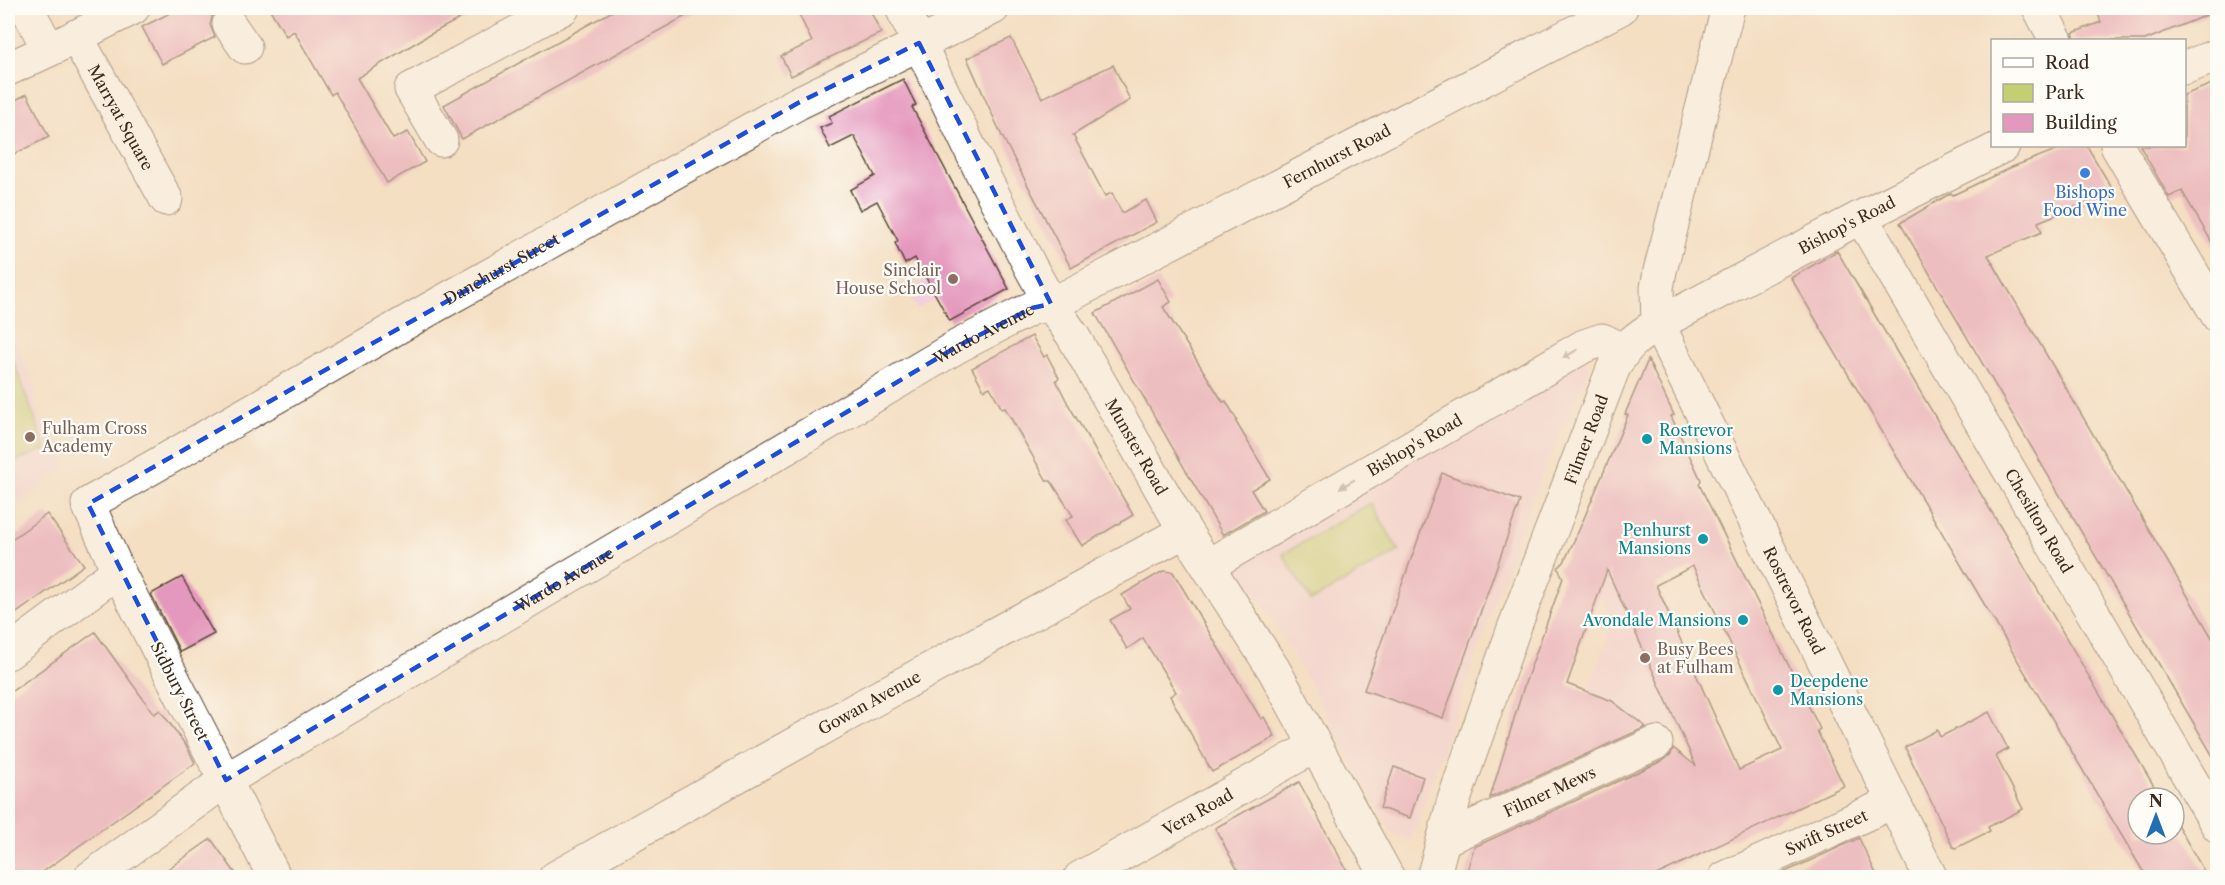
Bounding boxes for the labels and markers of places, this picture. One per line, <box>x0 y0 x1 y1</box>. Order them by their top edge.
marker: Bishops Food Wine <box>2078 166 2092 180</box>
place label: Bishops Food Wine <box>2043 182 2127 220</box>
place label: Sinclair House School <box>835 260 941 298</box>
marker: Sinclair House School <box>946 272 960 286</box>
place label: Fulham Cross Academy <box>41 418 147 456</box>
place label: Rostrevor Mansions <box>1659 420 1733 458</box>
marker: Fulham Cross Academy <box>23 430 37 444</box>
marker: Rostrevor Mansions <box>1640 432 1654 446</box>
place label: Penhurst Mansions <box>1618 520 1691 558</box>
marker: Penhurst Mansions <box>1696 532 1710 546</box>
place label: Avondale Mansions <box>1582 610 1731 630</box>
marker: Avondale Mansions <box>1736 613 1750 627</box>
place label: Busy Bees at Fulham <box>1657 639 1734 677</box>
marker: Busy Bees at Fulham <box>1638 651 1652 665</box>
place label: Deepdene Mansions <box>1790 671 1868 709</box>
marker: Deepdene Mansions <box>1771 683 1785 697</box>

